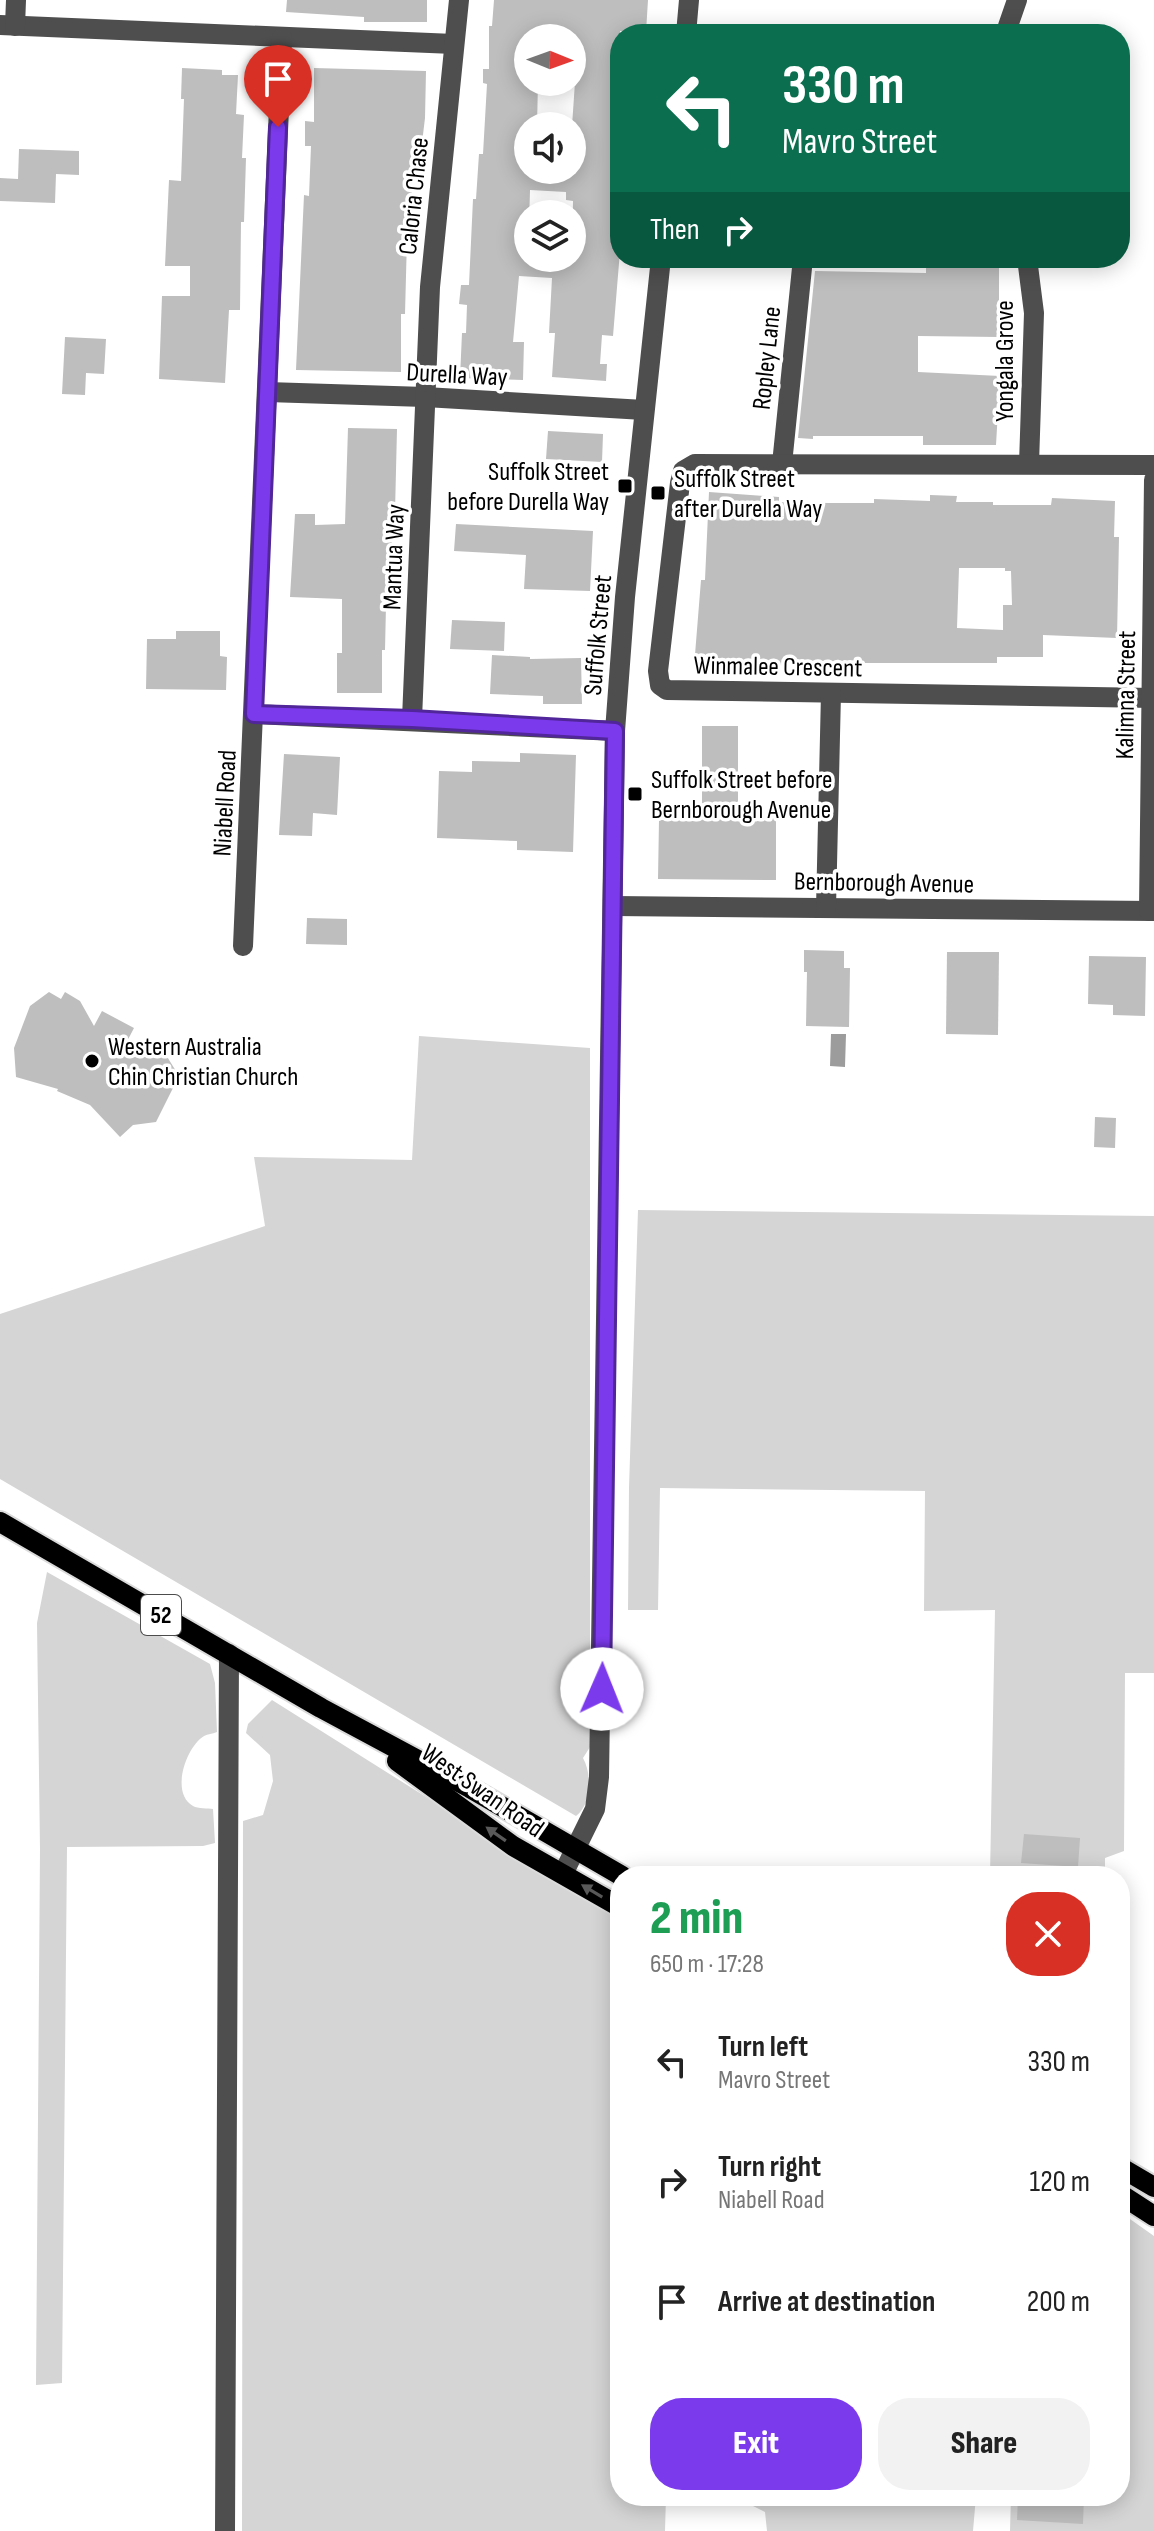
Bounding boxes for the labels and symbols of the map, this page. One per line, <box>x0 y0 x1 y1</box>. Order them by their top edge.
north arrow <box>514 24 586 96</box>
pin <box>244 45 312 127</box>
street label: Caloria Chase <box>393 136 436 256</box>
street label: Yongala Grove <box>990 300 1021 422</box>
street label: Ropley Lane <box>747 305 788 411</box>
street label: Durella Way <box>406 357 508 394</box>
place label: Suffolk Street before Durella Way <box>447 457 609 518</box>
place label: Suffolk Street after Durella Way <box>674 464 822 525</box>
marker: Suffolk Street before Durella Way <box>616 477 634 495</box>
marker: Suffolk Street after Durella Way <box>649 484 667 502</box>
street label: Mantua Way <box>377 504 412 610</box>
street label: Suffolk Street <box>578 573 619 697</box>
street label: Kalimna Street <box>1110 630 1143 760</box>
street label: Winmalee Crescent <box>693 651 863 684</box>
street label: Niabell Road <box>207 749 244 857</box>
place label: Suffolk Street before Bernborough Avenue <box>651 765 833 826</box>
marker: Suffolk Street before Bernborough Avenue <box>626 785 644 803</box>
street label: Bernborough Avenue <box>794 866 974 901</box>
place label: Western Australia Chin Christian Church <box>108 1032 298 1093</box>
marker: Western Australia Chin Christian Church <box>83 1052 101 1070</box>
road number: 52 <box>141 1595 181 1635</box>
position arrow <box>560 1647 644 1731</box>
street label: West Swan Road <box>415 1738 549 1845</box>
one-way arrow <box>486 1827 507 1842</box>
one-way arrow <box>580 1884 603 1898</box>

